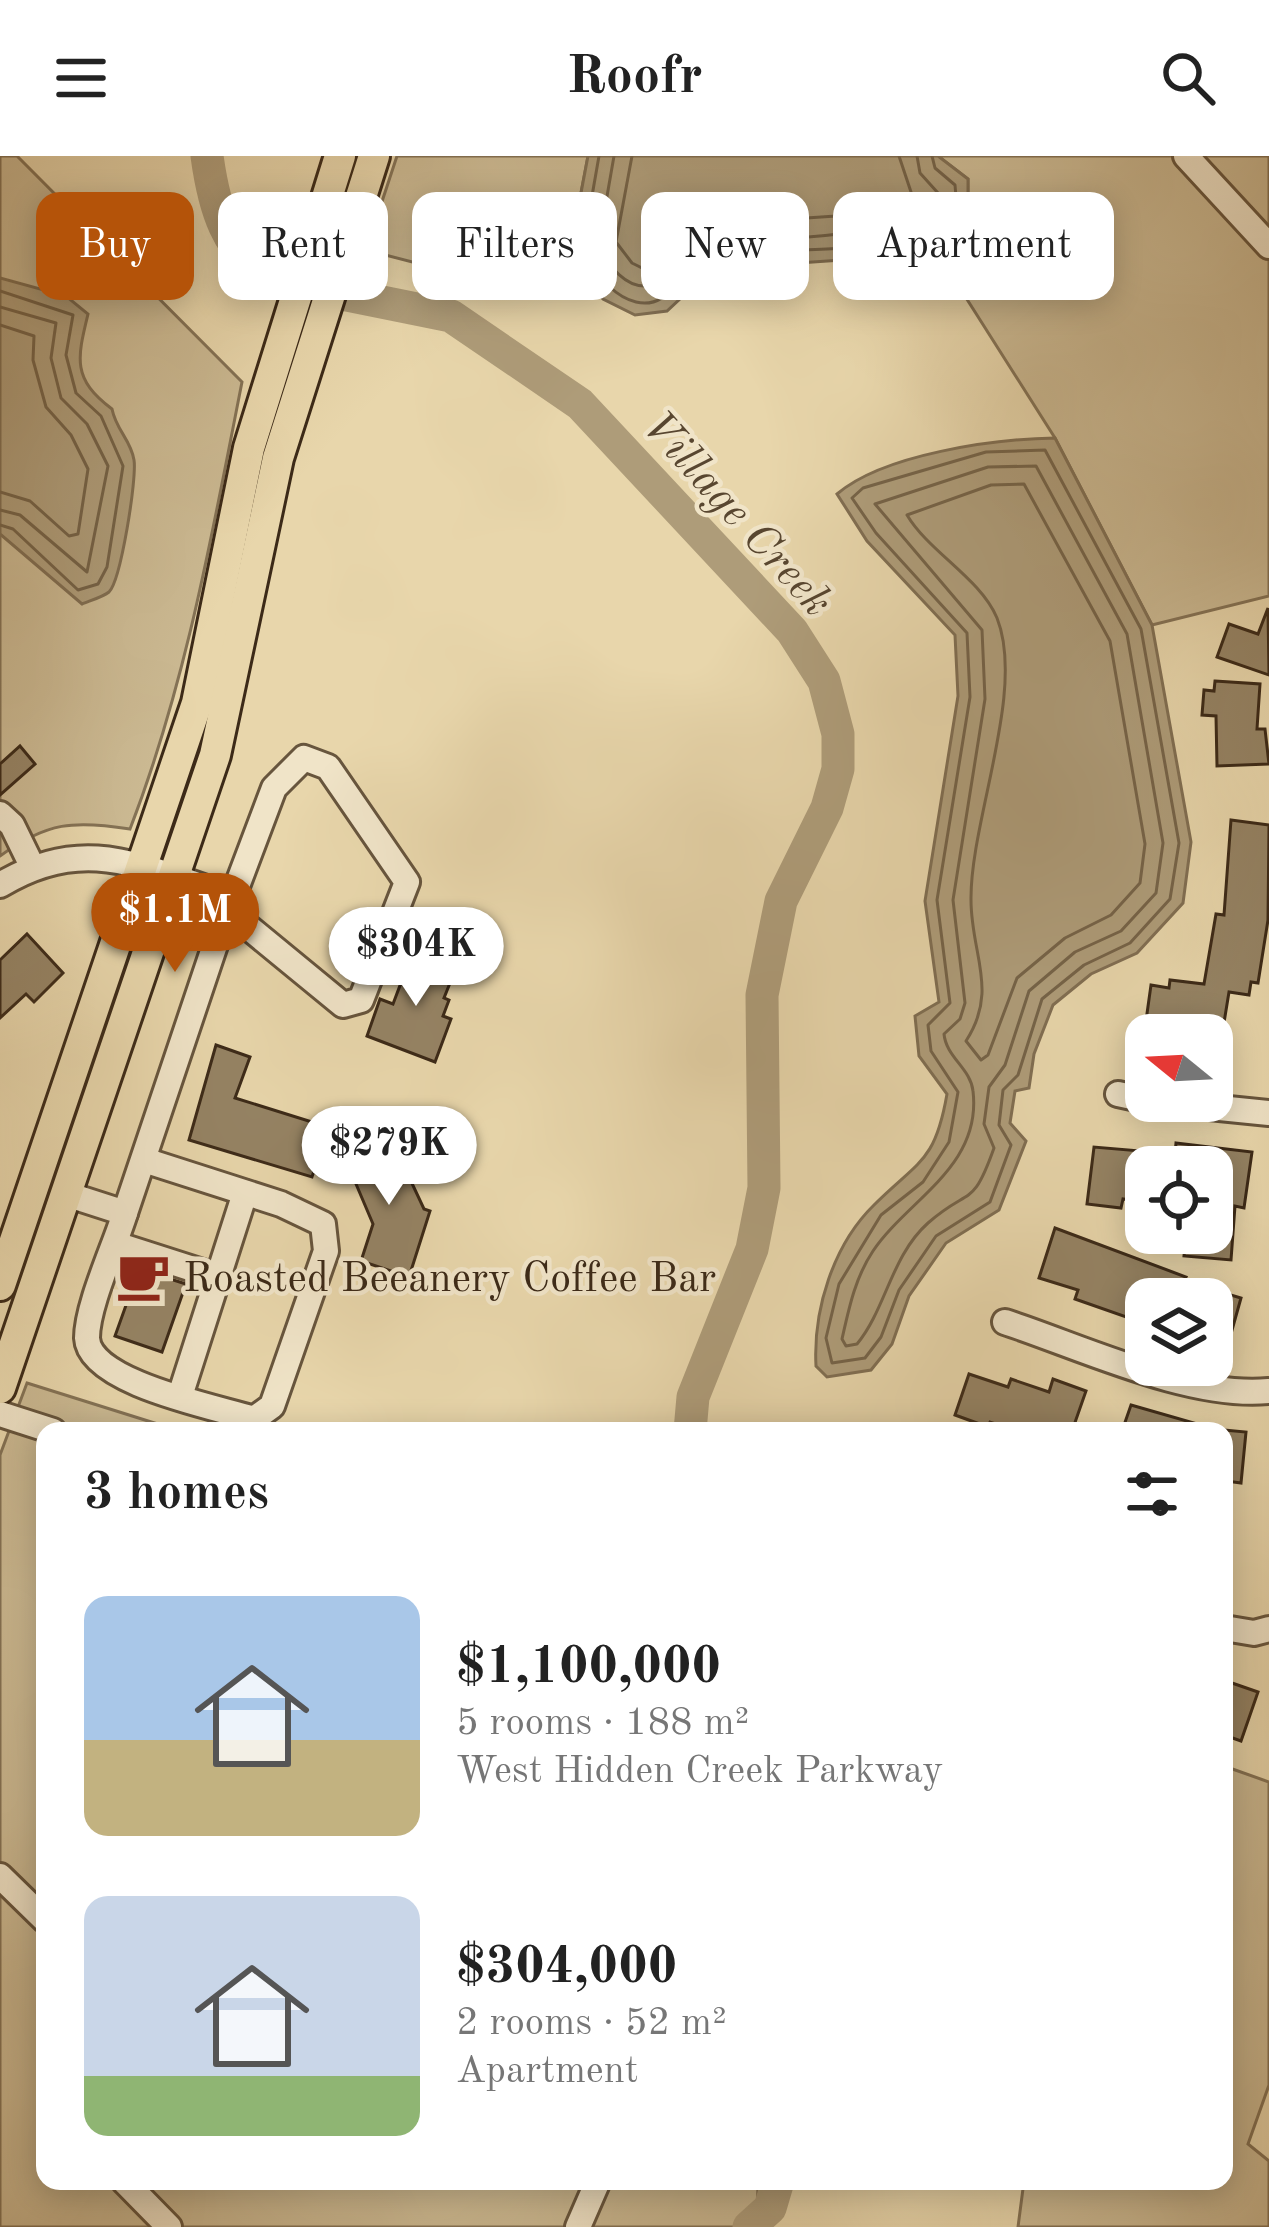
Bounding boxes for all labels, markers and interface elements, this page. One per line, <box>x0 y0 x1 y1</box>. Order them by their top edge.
icon: menu <box>48 45 114 111</box>
icon: search <box>1155 45 1221 111</box>
text: Roofr <box>566 51 703 105</box>
chip: Buy <box>36 192 194 300</box>
chip: Rent <box>218 192 388 300</box>
chip: Filters <box>412 192 617 300</box>
chip: New <box>641 192 809 300</box>
chip: Apartment <box>833 192 1114 300</box>
water label: Village Creek <box>632 403 840 626</box>
pin: $1.1M <box>91 873 259 975</box>
text: $1.1M <box>118 892 232 931</box>
pin: $304K <box>332 907 500 1009</box>
text: $304K <box>356 926 476 965</box>
north arrow <box>1125 1014 1233 1122</box>
map controls <box>1125 1014 1233 1386</box>
pin: $279K <box>305 1106 473 1208</box>
text: $279K <box>329 1125 449 1164</box>
button: locate <box>1125 1146 1233 1254</box>
cafe icon: Roasted Beeanery Coffee Bar <box>114 1247 172 1305</box>
place label: Roasted Beeanery Coffee Bar <box>183 1259 716 1301</box>
button: layers <box>1125 1278 1233 1386</box>
icon: filters <box>1119 1461 1185 1527</box>
text: 3 homes <box>84 1469 269 1520</box>
text: $1,100,000 <box>456 1643 721 1694</box>
icon: home <box>180 1644 324 1788</box>
text: 5 rooms · 188 m² <box>456 1704 749 1743</box>
text: West Hidden Creek Parkway <box>456 1752 943 1791</box>
text: $304,000 <box>456 1943 677 1994</box>
icon: home <box>180 1944 324 2088</box>
text: 2 rooms · 52 m² <box>456 2004 727 2043</box>
text: Apartment <box>456 2052 639 2091</box>

